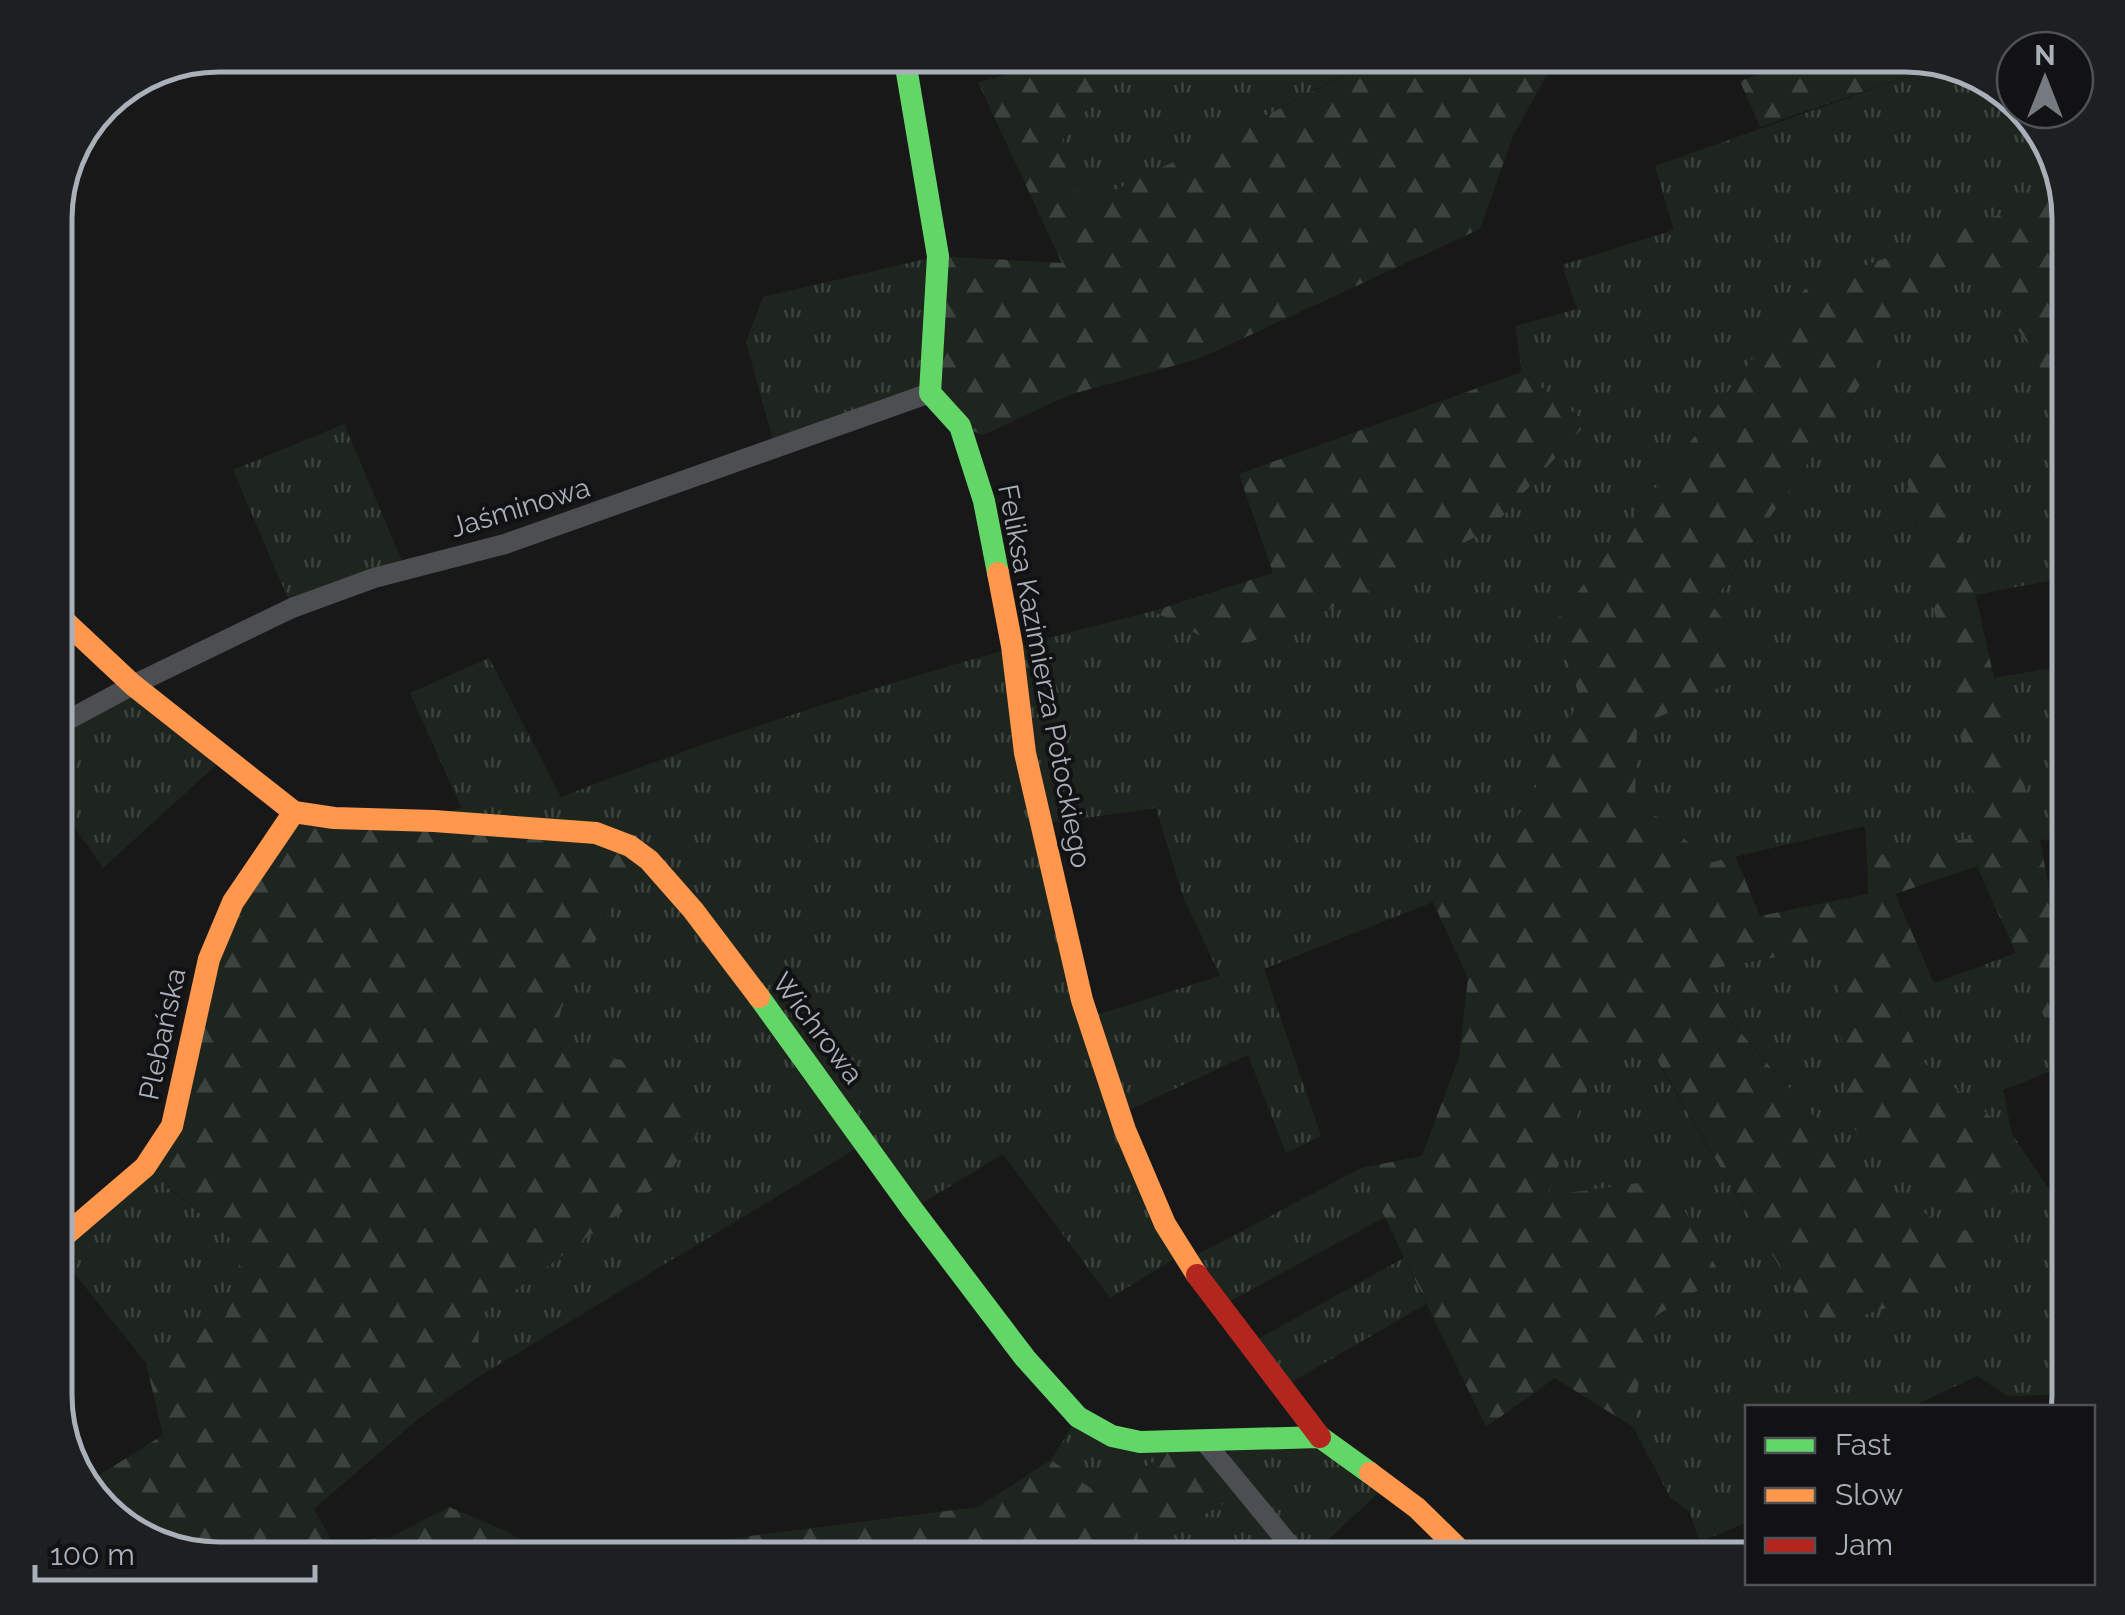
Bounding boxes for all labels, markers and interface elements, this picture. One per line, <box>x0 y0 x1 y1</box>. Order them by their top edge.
north arrow <box>1995 30 2095 130</box>
text: N <box>2034 39 2056 72</box>
street label: Jaśminowa <box>446 471 594 544</box>
street label: Feliksa Kazimierza Potockiego <box>991 482 1098 871</box>
street label: Plebańska <box>132 965 193 1103</box>
street label: Wichrowa <box>765 966 870 1090</box>
legend <box>1745 1405 2095 1585</box>
text: Fast <box>1835 1427 1892 1462</box>
text: Slow <box>1835 1477 1903 1512</box>
scale bar <box>35 1520 315 1582</box>
text: Jam <box>1835 1527 1893 1562</box>
text: 100 m <box>50 1537 135 1572</box>

